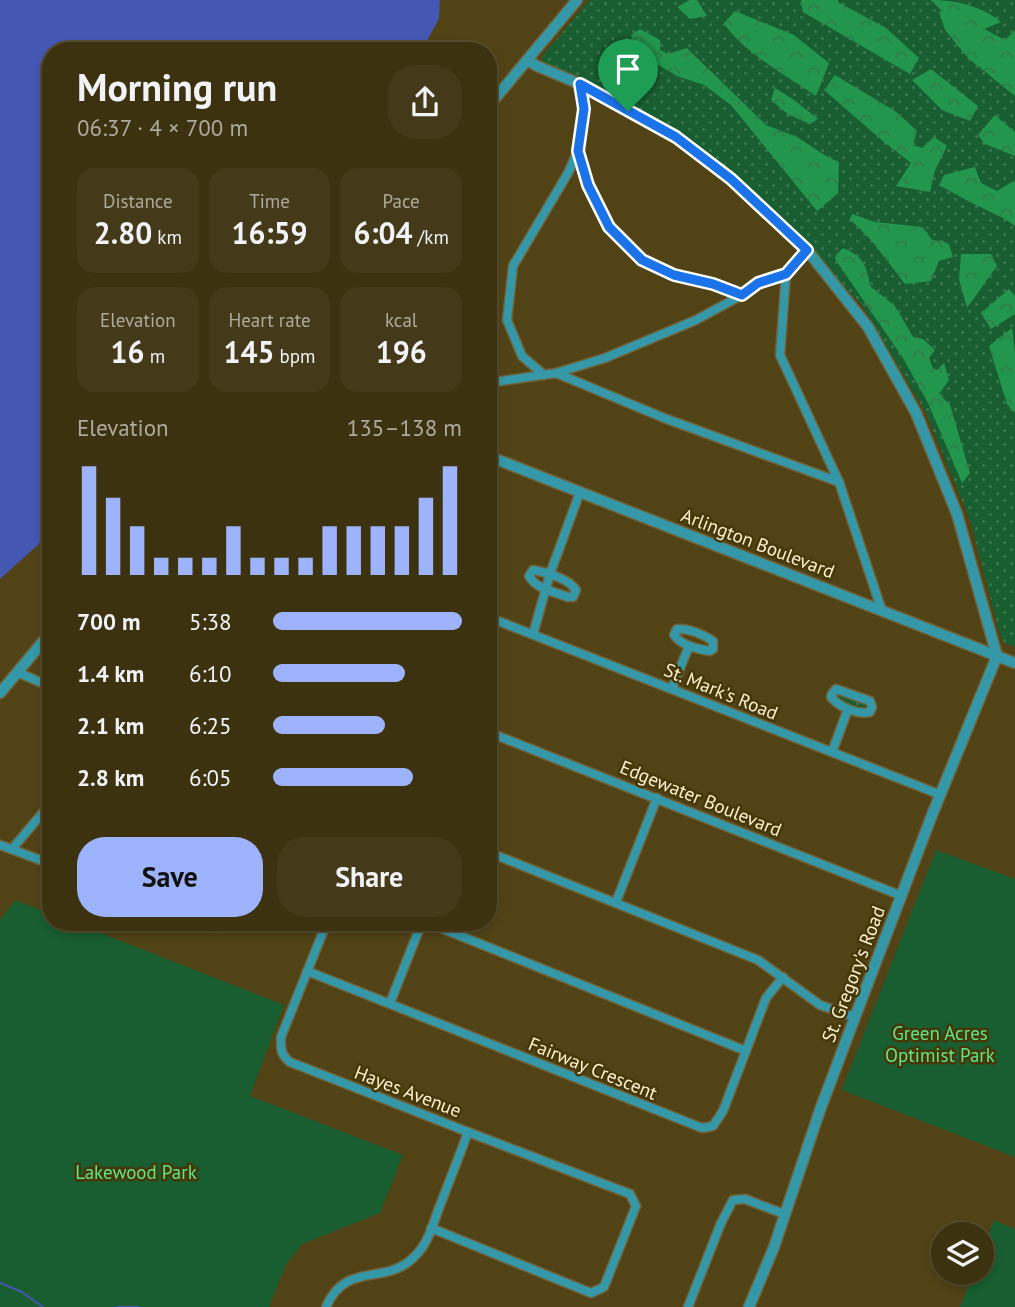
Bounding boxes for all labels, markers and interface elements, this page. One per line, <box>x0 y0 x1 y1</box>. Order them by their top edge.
pin <box>598 39 658 111</box>
icon: arrive <box>609 50 647 88</box>
text: Morning run <box>77 62 277 111</box>
button: share <box>388 65 462 139</box>
text: 06:37 · 4 × 700 m <box>77 113 248 142</box>
text: Distance <box>103 189 173 213</box>
text: Time <box>249 189 290 213</box>
text: Pace <box>383 189 420 213</box>
text: 2.80 <box>94 213 152 252</box>
text: 16:59 <box>231 213 308 252</box>
text: 6:04 <box>353 213 413 252</box>
text: km <box>152 225 182 249</box>
text: /km <box>413 225 449 249</box>
text: Elevation <box>100 308 176 332</box>
text: Heart rate <box>228 308 311 332</box>
text: kcal <box>385 308 417 332</box>
text: 16 <box>111 332 145 371</box>
text: 145 <box>223 332 274 371</box>
text: 196 <box>376 332 427 371</box>
text: m <box>145 344 165 368</box>
text: bpm <box>274 344 316 368</box>
text: Elevation <box>77 413 169 442</box>
text: 135–138 m <box>347 413 462 442</box>
street label: Arlington Boulevard <box>678 503 838 583</box>
text: 700 m <box>77 607 140 636</box>
text: 5:38 <box>189 607 232 636</box>
street label: St. Mark's Road <box>661 657 781 725</box>
text: 1.4 km <box>77 659 144 688</box>
text: 6:10 <box>189 659 232 688</box>
text: 2.1 km <box>77 711 144 740</box>
text: 6:25 <box>189 711 232 740</box>
street label: Edgewater Boulevard <box>617 755 785 841</box>
text: 2.8 km <box>77 763 144 792</box>
text: 6:05 <box>189 763 232 792</box>
button: Save <box>77 837 263 917</box>
button: Share <box>277 837 462 917</box>
street label: St. Gregory's Road <box>816 902 890 1046</box>
park label: Green Acres Optimist Park <box>885 1021 995 1067</box>
street label: Fairway Crescent <box>525 1031 661 1105</box>
street label: Hayes Avenue <box>351 1060 465 1122</box>
park label: Lakewood Park <box>75 1160 197 1184</box>
map controls <box>931 1222 994 1285</box>
button: layers <box>931 1222 994 1285</box>

